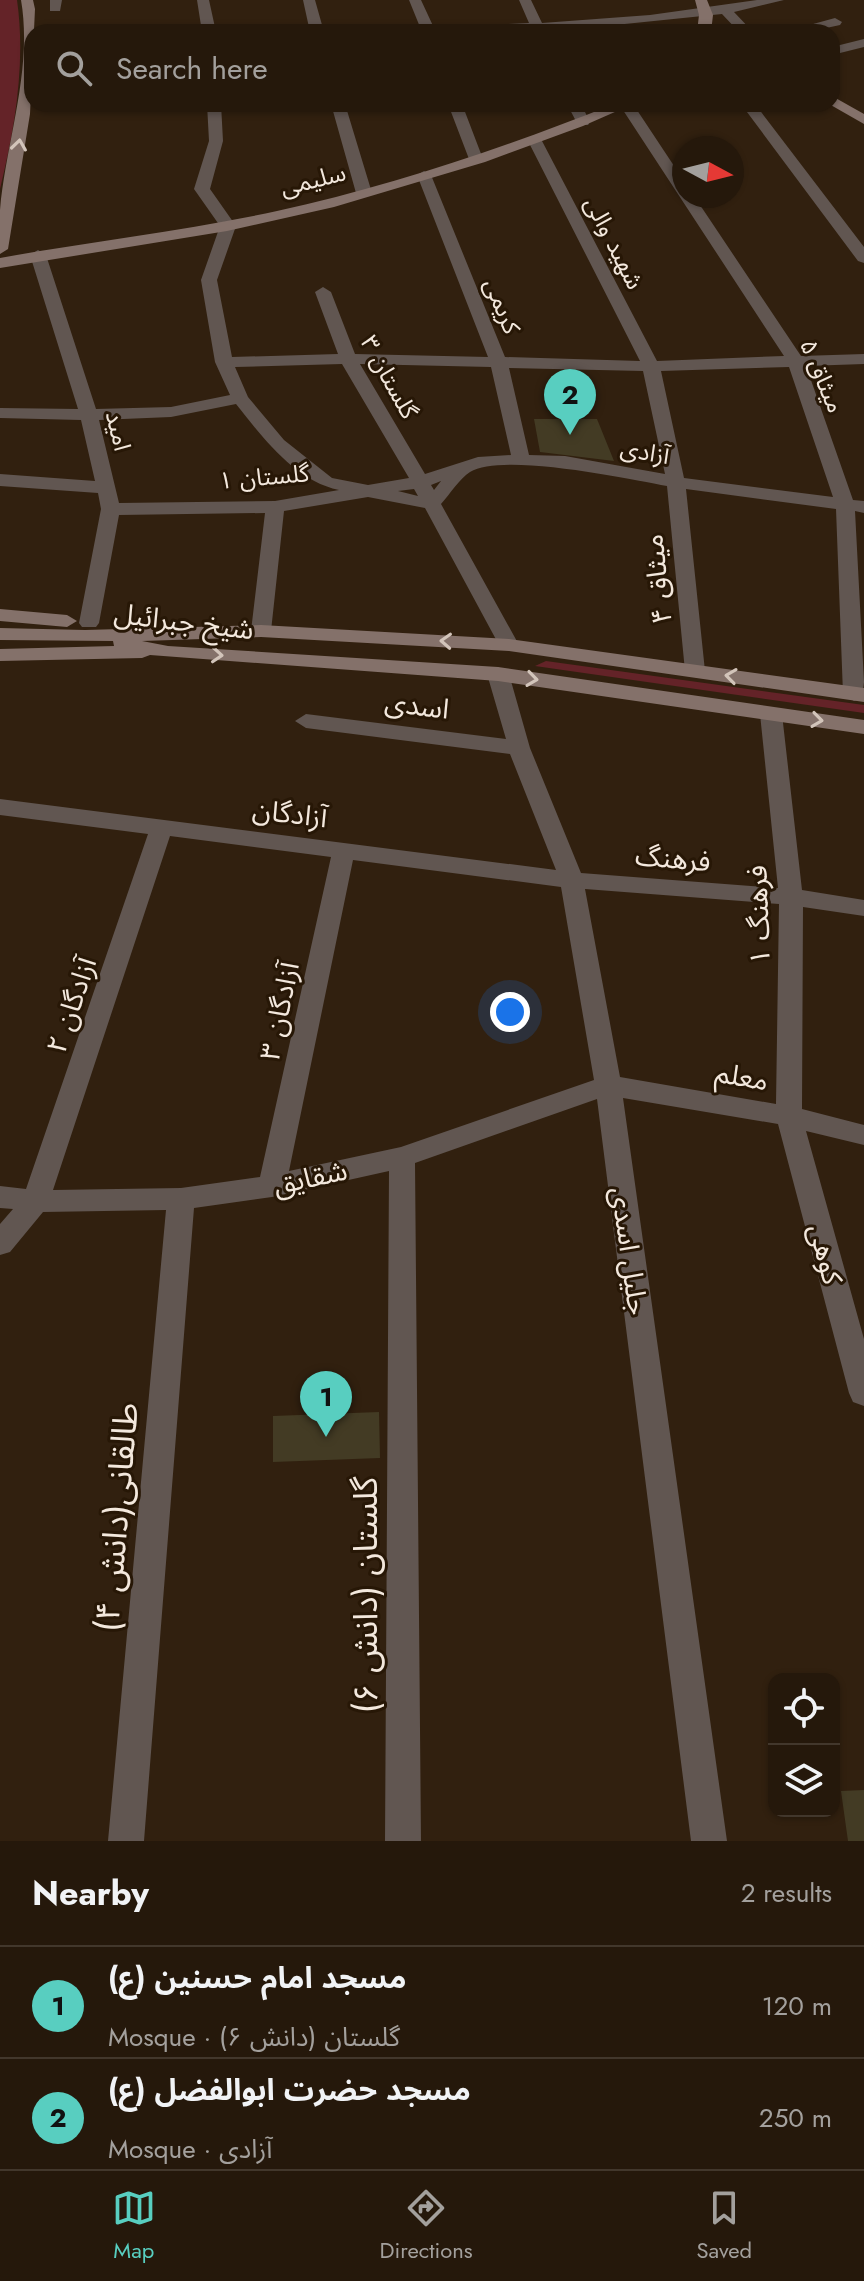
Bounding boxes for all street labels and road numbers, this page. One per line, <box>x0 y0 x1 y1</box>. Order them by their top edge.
street label: سلیمی <box>276 154 349 205</box>
street label: شهید والی <box>576 190 653 295</box>
street label: کریمی <box>475 273 530 340</box>
street label: گلستان ۳ <box>352 329 427 426</box>
street label: میثاق ۵ <box>791 334 854 418</box>
street label: امید <box>97 407 140 455</box>
street label: آزادی <box>618 430 673 473</box>
street label: گلستان ۱ <box>217 455 312 498</box>
street label: میثاق ۴ <box>632 532 683 626</box>
street label: شیخ جبرائیل <box>112 593 256 650</box>
street label: اسدی <box>382 681 452 730</box>
street label: آزادگان <box>250 789 331 839</box>
street label: فرهنگ <box>634 835 712 882</box>
street label: فرهنگ ۱ <box>736 864 781 966</box>
street label: آزادگان ۲ <box>36 950 108 1059</box>
street label: آزادگان ۳ <box>249 956 310 1064</box>
street label: معلم <box>712 1052 772 1102</box>
street label: شقایق <box>269 1150 351 1205</box>
street label: جلیل اسدی <box>600 1184 659 1318</box>
street label: کوهی <box>798 1219 853 1290</box>
street label: طالقانی(دانش ۴) <box>82 1400 151 1634</box>
street label: گلستان (دانش ۶) <box>341 1476 390 1713</box>

